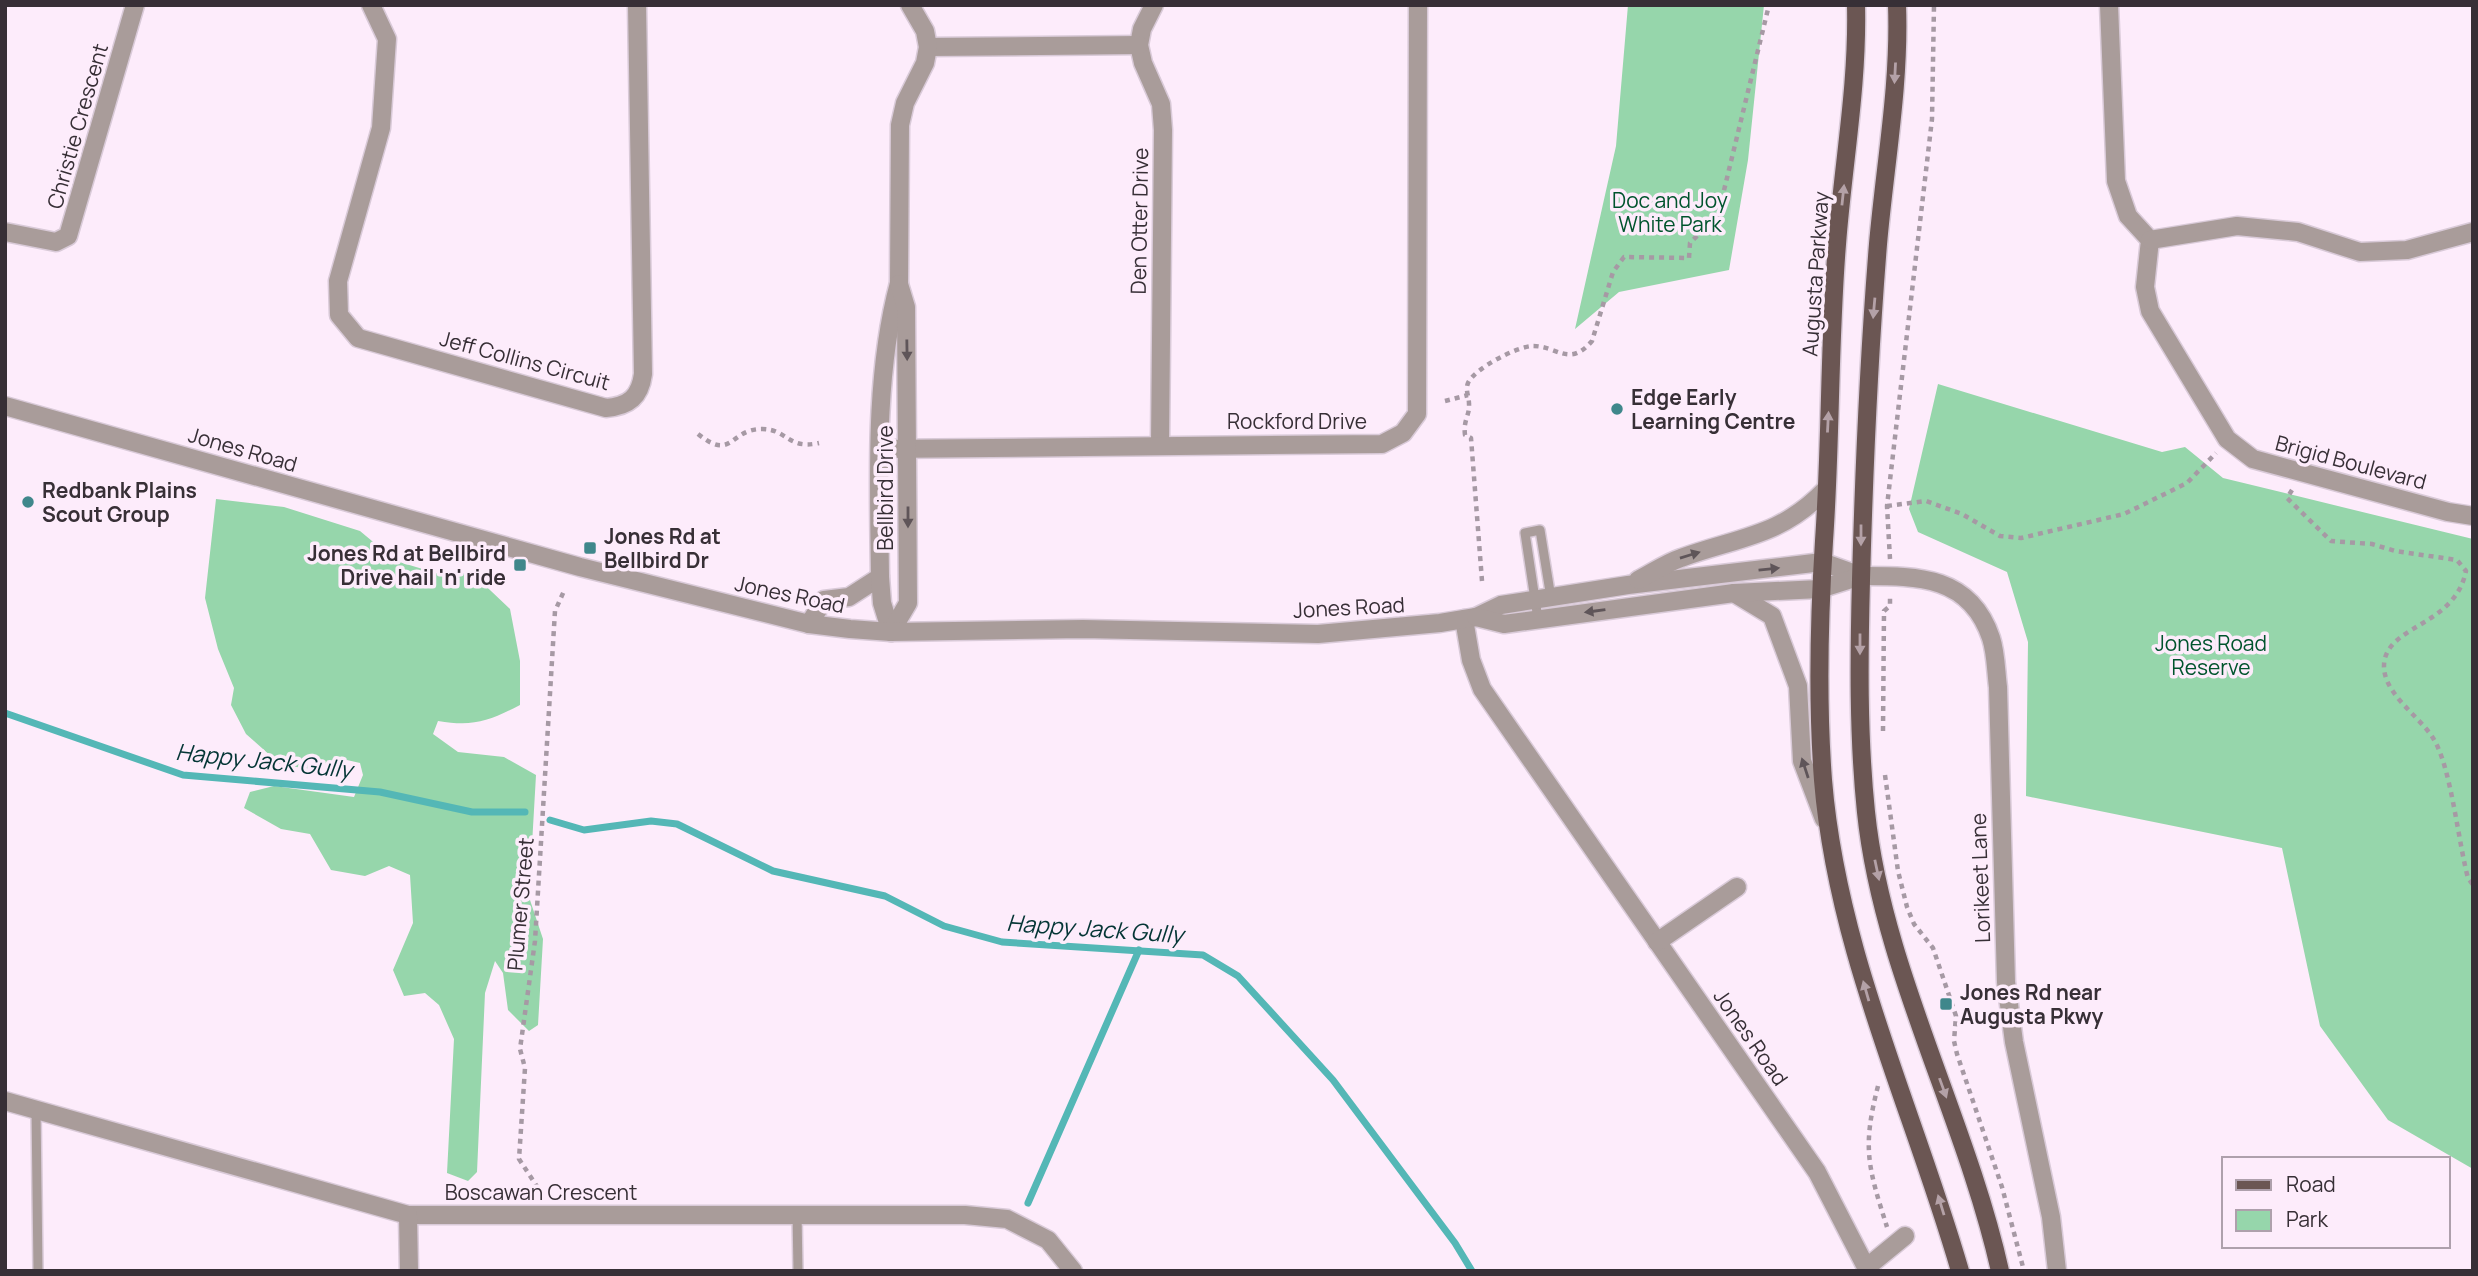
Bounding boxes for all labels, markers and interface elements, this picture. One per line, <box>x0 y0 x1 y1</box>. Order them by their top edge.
street label: Christie Crescent <box>40 40 114 212</box>
one-way arrow <box>1889 63 1900 85</box>
street label: Den Otter Drive <box>1124 147 1154 295</box>
one-way arrow <box>1837 184 1848 206</box>
park label: Doc and Joy White Park <box>1612 186 1728 238</box>
street label: Augusta Parkway <box>1795 191 1835 357</box>
one-way arrow <box>1868 298 1879 320</box>
street label: Jeff Collins Circuit <box>437 324 613 396</box>
one-way arrow <box>901 339 913 361</box>
place label: Edge Early Learning Centre <box>1631 383 1795 435</box>
marker: Edge Early Learning Centre <box>1609 401 1625 417</box>
street label: Rockford Drive <box>1227 407 1367 435</box>
one-way arrow <box>1823 411 1834 433</box>
street label: Jones Road <box>185 420 301 478</box>
street label: Bellbird Drive <box>871 425 899 551</box>
street label: Brigid Boulevard <box>2272 428 2430 496</box>
place label: Redbank Plains Scout Group <box>42 476 197 528</box>
marker: Redbank Plains Scout Group <box>20 494 36 510</box>
one-way arrow <box>903 506 914 528</box>
place label: Jones Rd at Bellbird Dr <box>604 522 721 574</box>
one-way arrow <box>1855 525 1867 547</box>
place label: Jones Rd at Bellbird Drive hail 'n' ride <box>307 539 506 591</box>
marker: Jones Rd at Bellbird Dr <box>582 540 598 556</box>
one-way arrow <box>1679 550 1700 560</box>
marker: Jones Rd at Bellbird Drive hail 'n' ride <box>512 557 528 573</box>
one-way arrow <box>1758 563 1780 574</box>
street label: Jones Road <box>732 569 848 619</box>
street label: Jones Road <box>1292 590 1406 624</box>
one-way arrow <box>1584 606 1606 617</box>
park label: Jones Road Reserve <box>2155 629 2267 681</box>
one-way arrow <box>1854 633 1866 655</box>
water label: Happy Jack Gully <box>174 735 357 785</box>
one-way arrow <box>1800 757 1810 778</box>
street label: Lorikeet Lane <box>1964 813 1996 943</box>
street label: Plumer Street <box>500 836 540 972</box>
one-way arrow <box>1872 859 1883 881</box>
water label: Happy Jack Gully <box>1006 906 1187 950</box>
place label: Jones Rd near Augusta Pkwy <box>1960 978 2104 1030</box>
one-way arrow <box>1860 980 1870 1001</box>
street label: Jones Road <box>1707 983 1795 1091</box>
marker: Jones Rd near Augusta Pkwy <box>1938 996 1954 1012</box>
one-way arrow <box>1938 1077 1949 1098</box>
legend <box>2222 1157 2450 1248</box>
text: Road <box>2286 1170 2336 1198</box>
street label: Boscawan Crescent <box>445 1178 637 1206</box>
one-way arrow <box>1935 1195 1945 1216</box>
text: Park <box>2286 1205 2328 1233</box>

